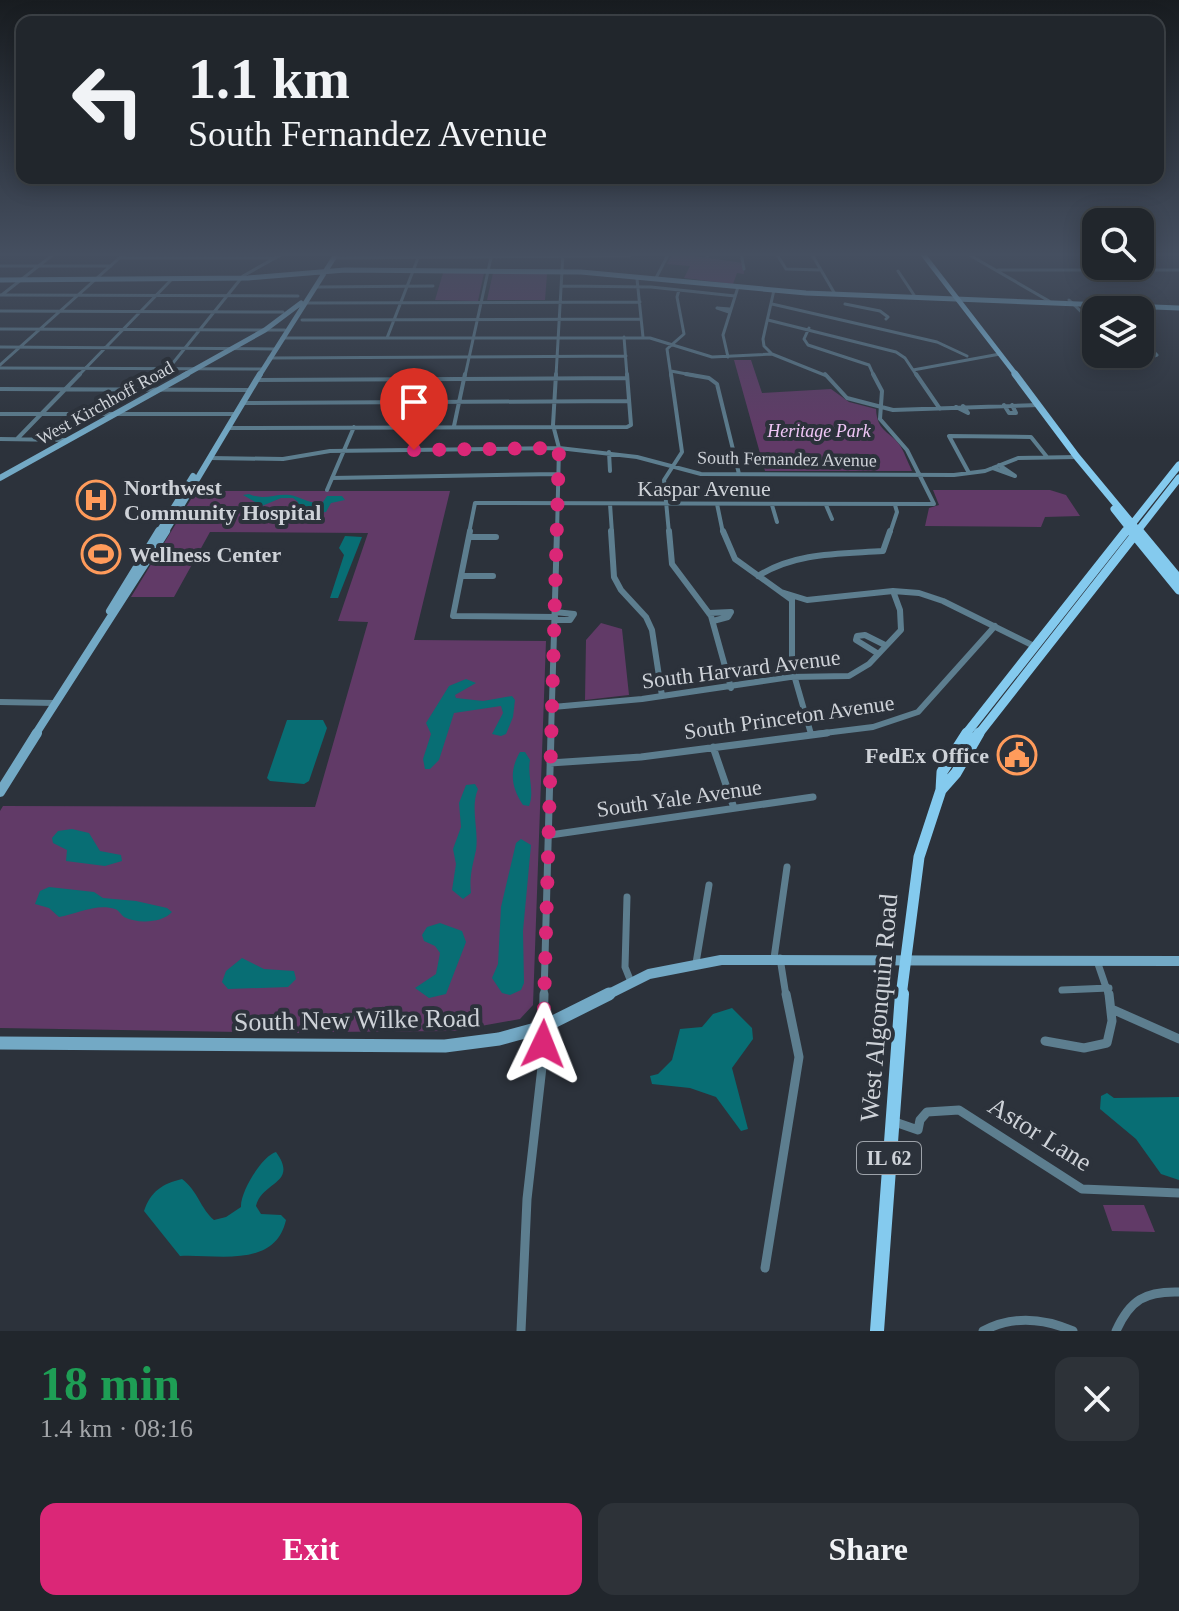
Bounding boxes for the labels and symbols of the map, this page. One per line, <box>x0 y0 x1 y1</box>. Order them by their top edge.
street label: West Kirchhoff Road <box>33 357 177 449</box>
pin <box>380 368 448 450</box>
park label: Heritage Park <box>766 421 872 441</box>
street label: South Fernandez Avenue <box>697 447 877 471</box>
place label: Northwest Community Hospital <box>124 475 321 525</box>
street label: Kaspar Avenue <box>637 476 771 501</box>
hospital icon: Northwest Community Hospital <box>75 479 117 521</box>
sports icon: Wellness Center <box>80 533 122 575</box>
place label: Wellness Center <box>129 542 281 567</box>
street label: South Harvard Avenue <box>640 644 842 694</box>
street label: South Princeton Avenue <box>682 690 896 744</box>
public building icon: FedEx Office <box>996 734 1038 776</box>
place label: FedEx Office <box>865 743 989 768</box>
street label: South Yale Avenue <box>595 774 763 822</box>
street label: West Algonquin Road <box>855 893 903 1123</box>
position arrow <box>501 1002 585 1086</box>
street label: South New Wilke Road <box>234 1003 480 1037</box>
street label: Astor Lane <box>983 1091 1097 1177</box>
road number: IL 62 <box>857 1142 921 1174</box>

